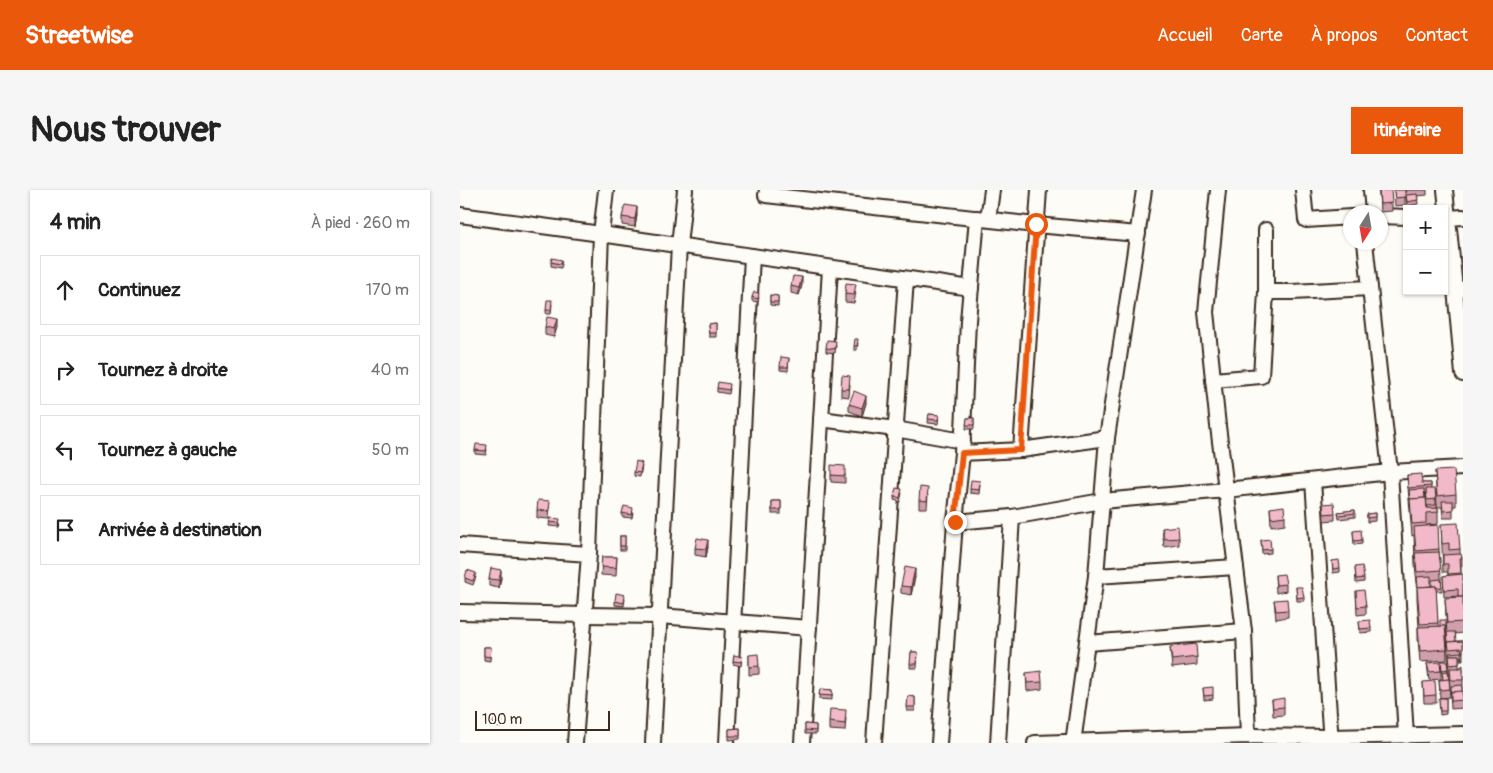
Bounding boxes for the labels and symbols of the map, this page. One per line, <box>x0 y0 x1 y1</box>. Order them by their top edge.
north arrow <box>1343 205 1388 250</box>
route start <box>1025 213 1048 236</box>
route end <box>944 511 967 534</box>
scale bar <box>475 708 610 731</box>

